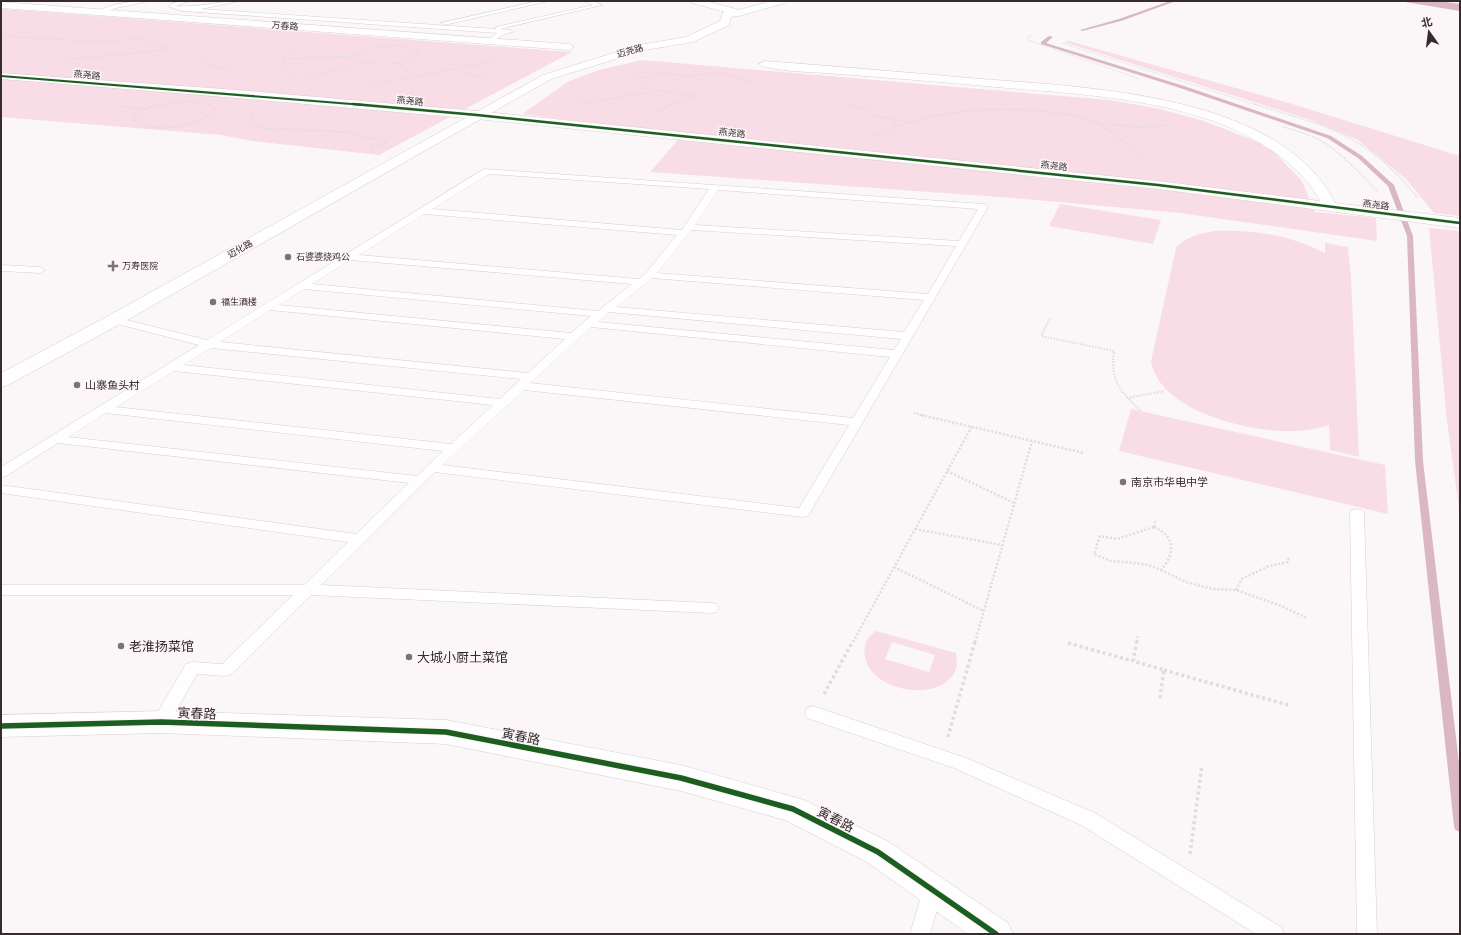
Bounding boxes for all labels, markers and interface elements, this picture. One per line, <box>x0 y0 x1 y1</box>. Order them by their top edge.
north arrow <box>1409 12 1449 52</box>
text: 北 <box>1420 15 1434 30</box>
street label: 万春路 <box>271 20 299 32</box>
street label: 迈尧路 <box>616 42 644 60</box>
street label: 燕尧路 <box>73 69 101 81</box>
street label: 燕尧路 <box>396 95 424 107</box>
street label: 燕尧路 <box>718 127 746 139</box>
street label: 燕尧路 <box>1040 160 1068 172</box>
street label: 燕尧路 <box>1362 198 1390 212</box>
street label: 迈化路 <box>225 237 254 260</box>
place label: 石婆婆烧鸡公 <box>296 251 350 262</box>
marker: 石婆婆烧鸡公 <box>283 252 293 262</box>
marker: 万寿医院 <box>107 260 119 272</box>
place label: 万寿医院 <box>122 261 158 271</box>
marker: 福生酒楼 <box>208 297 218 307</box>
place label: 福生酒楼 <box>221 297 257 307</box>
place label: 山寨鱼头村 <box>85 379 140 392</box>
marker: 山寨鱼头村 <box>72 380 82 390</box>
place label: 南京市华电中学 <box>1131 476 1208 489</box>
marker: 南京市华电中学 <box>1118 477 1128 487</box>
place label: 老淮扬菜馆 <box>129 639 194 654</box>
marker: 老淮扬菜馆 <box>116 641 126 651</box>
place label: 大城小厨土菜馆 <box>417 650 508 665</box>
marker: 大城小厨土菜馆 <box>404 652 414 662</box>
street label: 寅春路 <box>177 705 217 722</box>
street label: 寅春路 <box>500 725 541 748</box>
street label: 寅春路 <box>815 804 857 835</box>

